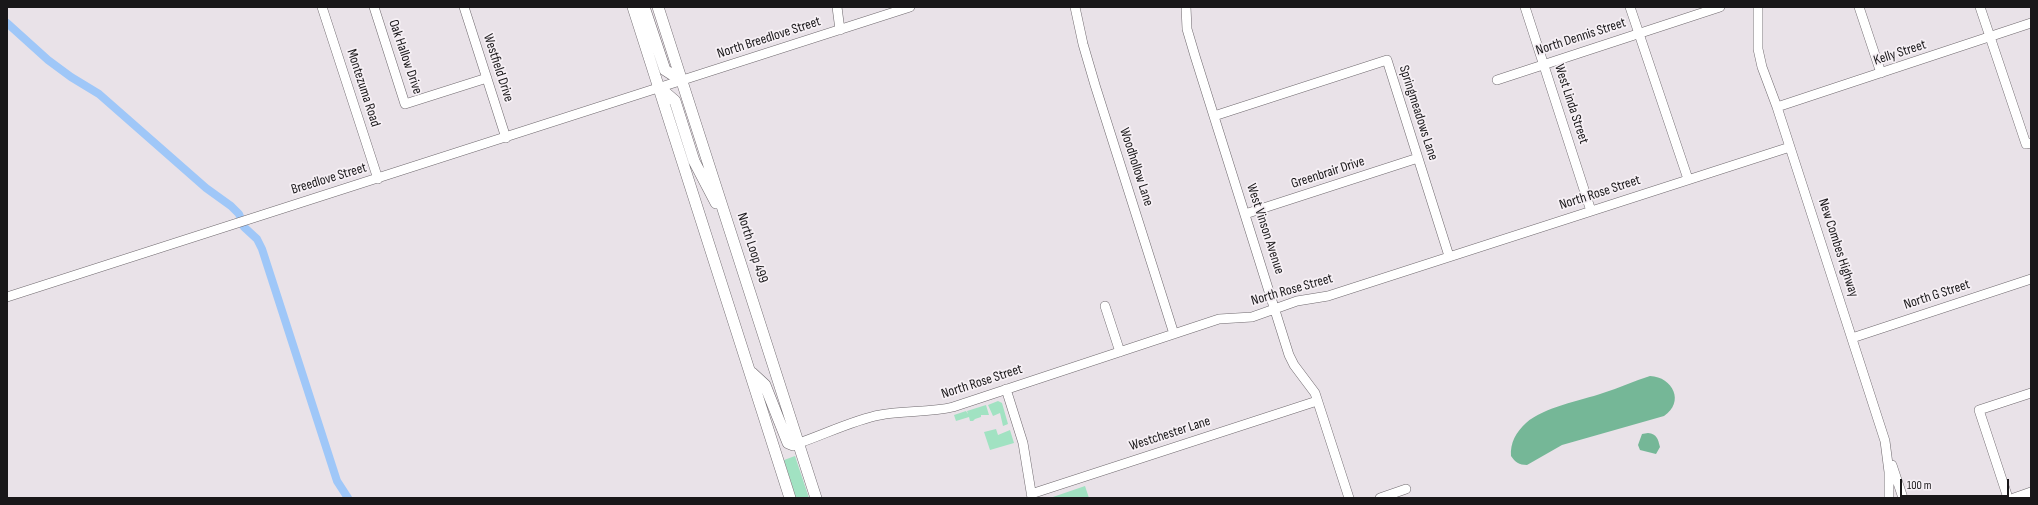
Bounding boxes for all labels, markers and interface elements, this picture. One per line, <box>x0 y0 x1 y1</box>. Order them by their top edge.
street label: North Breedlove Street <box>715 13 823 63</box>
street label: North Dennis Street <box>1534 15 1628 59</box>
street label: Oak Hallow Drive <box>384 18 426 96</box>
street label: Westfield Drive <box>479 32 517 104</box>
street label: Kelly Street <box>1872 37 1928 69</box>
street label: Montezuma Road <box>343 47 383 129</box>
street label: West Linda Street <box>1550 62 1592 146</box>
street label: Springmeadows Lane <box>1395 63 1441 163</box>
street label: Woodhollow Lane <box>1115 126 1157 208</box>
street label: Greenbrair Drive <box>1289 153 1367 193</box>
street label: Breedlove Street <box>289 160 369 198</box>
street label: North Rose Street <box>1557 172 1643 214</box>
street label: West Vinson Avenue <box>1242 182 1288 276</box>
street label: New Combes Highway <box>1814 197 1862 299</box>
street label: North Loop 499 <box>733 211 771 285</box>
street label: North Rose Street <box>1249 270 1335 310</box>
street label: North G Street <box>1902 276 1972 314</box>
street label: North Rose Street <box>939 361 1025 403</box>
street label: Westchester Lane <box>1127 413 1213 455</box>
scale bar <box>1902 471 2011 497</box>
text: 100 m <box>1907 478 1932 493</box>

